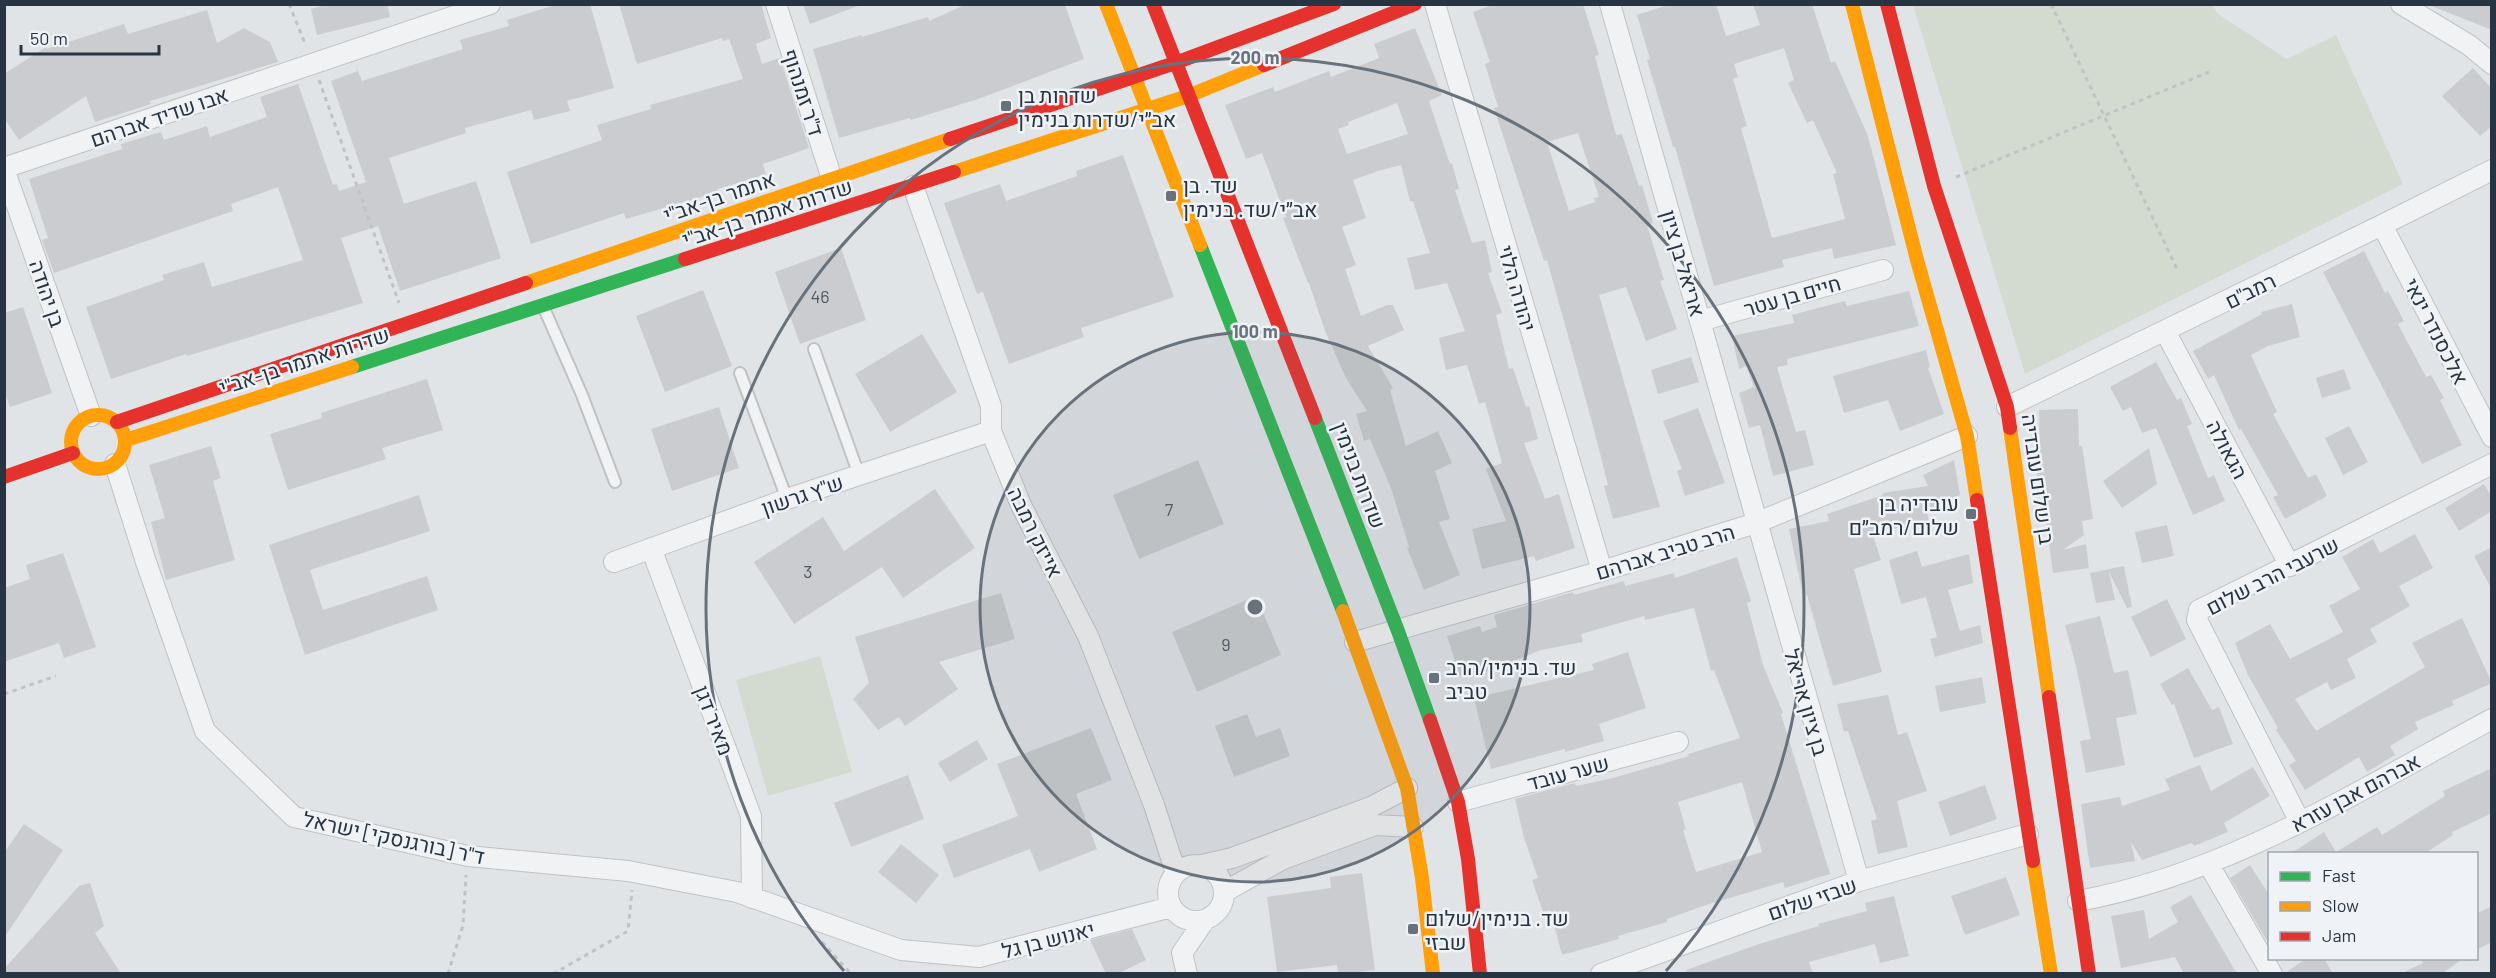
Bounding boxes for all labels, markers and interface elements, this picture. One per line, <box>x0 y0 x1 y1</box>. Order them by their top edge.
scale bar <box>21 18 159 56</box>
text: 50 m <box>30 27 68 49</box>
street label: ד"ר זמנהוף <box>778 45 830 139</box>
text: 200 m <box>1230 46 1280 68</box>
street label: אבו שדיד אברהם <box>87 81 231 151</box>
place label: שדרות בן אב״י/שדרות בנימין <box>1018 82 1176 131</box>
marker: שדרות בן אב״י/שדרות בנימין <box>999 99 1013 113</box>
street label: אתמר בן-אב"י <box>660 165 778 227</box>
place label: שד. בן אב״י/שד. בנימין <box>1183 172 1318 221</box>
street label: שדרות אתמר בן-אב"י <box>679 173 855 251</box>
marker: שד. בן אב״י/שד. בנימין <box>1164 189 1178 203</box>
street label: אריאל בן ציון <box>1657 207 1711 319</box>
street label: יהודה הלוי <box>1494 242 1542 334</box>
street label: בן יהודה <box>25 256 71 330</box>
street label: רמב"ם <box>2220 267 2280 313</box>
street label: חיים בן עטר <box>1741 269 1843 321</box>
street label: אלכסנדר ינאי <box>2400 274 2474 388</box>
house number: 46 <box>810 285 830 307</box>
text: 100 m <box>1232 320 1278 342</box>
street label: שדרות אתמר בן-אב"י <box>216 321 392 399</box>
street label: בן שלום עובדיה <box>2017 412 2061 546</box>
street label: הגאולה <box>2202 415 2254 483</box>
street label: שדרות בנימין <box>1328 418 1392 532</box>
street label: ש"ץ גרשון <box>758 468 846 520</box>
street label: אייזק רמבה <box>1003 483 1069 581</box>
place label: עובדיה בן שלום/רמב״ם <box>1849 490 1959 539</box>
house number: 7 <box>1165 498 1174 520</box>
marker: עובדיה בן שלום/רמב״ם <box>1964 507 1978 521</box>
street label: הרב טביב אברהם <box>1592 518 1738 584</box>
street label: שרעבי הרב שלום <box>2201 531 2343 619</box>
house number: 3 <box>803 560 813 582</box>
centre of rings <box>1245 597 1265 617</box>
house number: 9 <box>1221 633 1231 655</box>
street label: בן ציון אריאל <box>1780 646 1834 758</box>
place label: שד. בנימין/הרב טביב <box>1446 654 1576 703</box>
marker: שד. בנימין/הרב טביב <box>1427 671 1441 685</box>
street label: מאיר דגן <box>690 682 740 758</box>
street label: אברהם אבן עזרא <box>2286 747 2424 837</box>
street label: שער עובד <box>1524 749 1612 795</box>
street label: ד"ר [בורגנסקי] ישראל <box>301 806 487 868</box>
legend <box>2268 852 2478 960</box>
text: Fast <box>2322 864 2356 886</box>
street label: שבזי שלום <box>1764 871 1860 925</box>
text: Slow <box>2322 894 2359 916</box>
place label: שד. בנימין/שלום שבזי <box>1425 905 1569 954</box>
street label: יאנוש בן גל <box>999 915 1097 963</box>
marker: שד. בנימין/שלום שבזי <box>1406 922 1420 936</box>
text: Jam <box>2322 924 2356 946</box>

